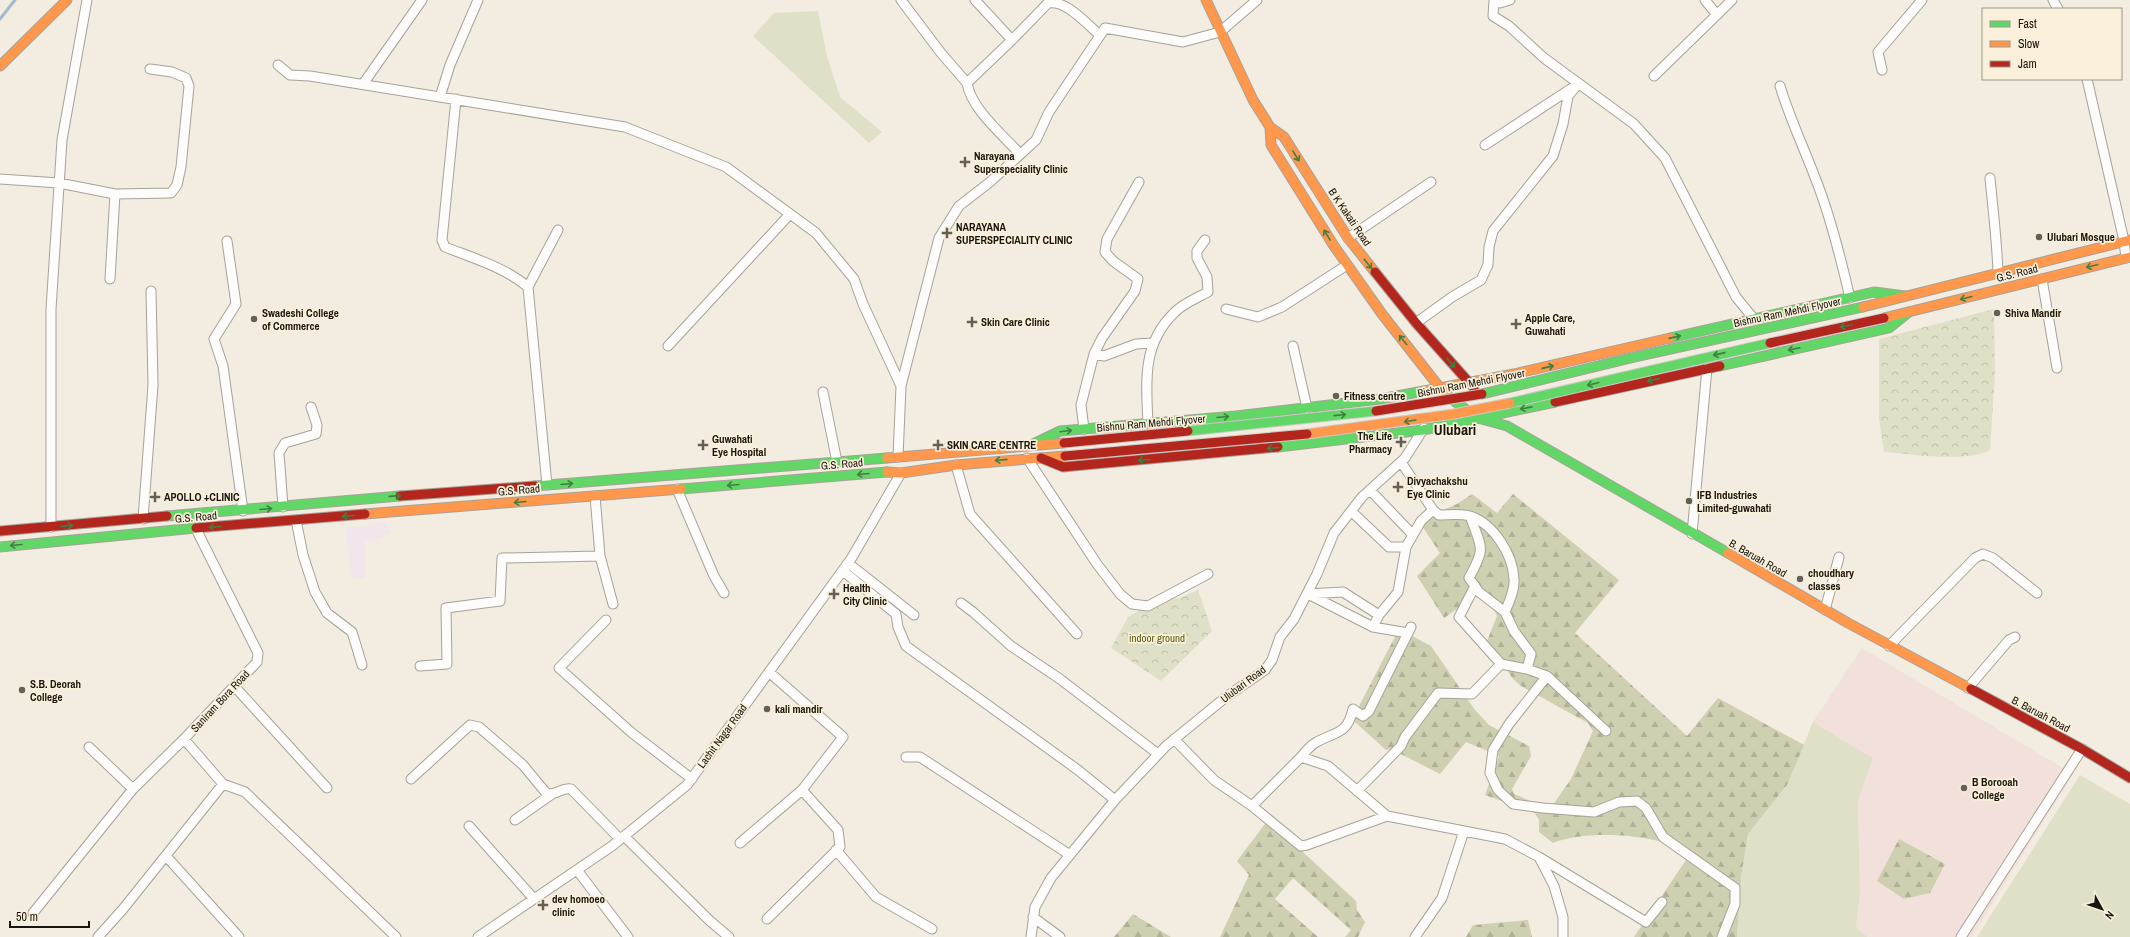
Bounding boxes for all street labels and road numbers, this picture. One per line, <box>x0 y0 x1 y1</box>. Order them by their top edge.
street label: B K Kakati Road <box>1326 185 1374 249</box>
street label: G.S. Road <box>1995 261 2039 285</box>
street label: Bishnu Ram Mehdi Flyover <box>1732 294 1842 330</box>
street label: Bishnu Ram Mehdi Flyover <box>1416 366 1526 400</box>
street label: Bishnu Ram Mehdi Flyover <box>1096 411 1206 435</box>
street label: G.S. Road <box>820 455 864 473</box>
street label: G.S. Road <box>497 481 541 499</box>
street label: G.S. Road <box>174 508 218 526</box>
street label: B. Baruah Road <box>1727 536 1789 580</box>
street label: Ulubari Road <box>1218 662 1268 706</box>
street label: Saniram Bora Road <box>188 667 252 735</box>
street label: B. Baruah Road <box>2009 693 2073 735</box>
street label: Lachit Nagar Road <box>694 701 750 771</box>

